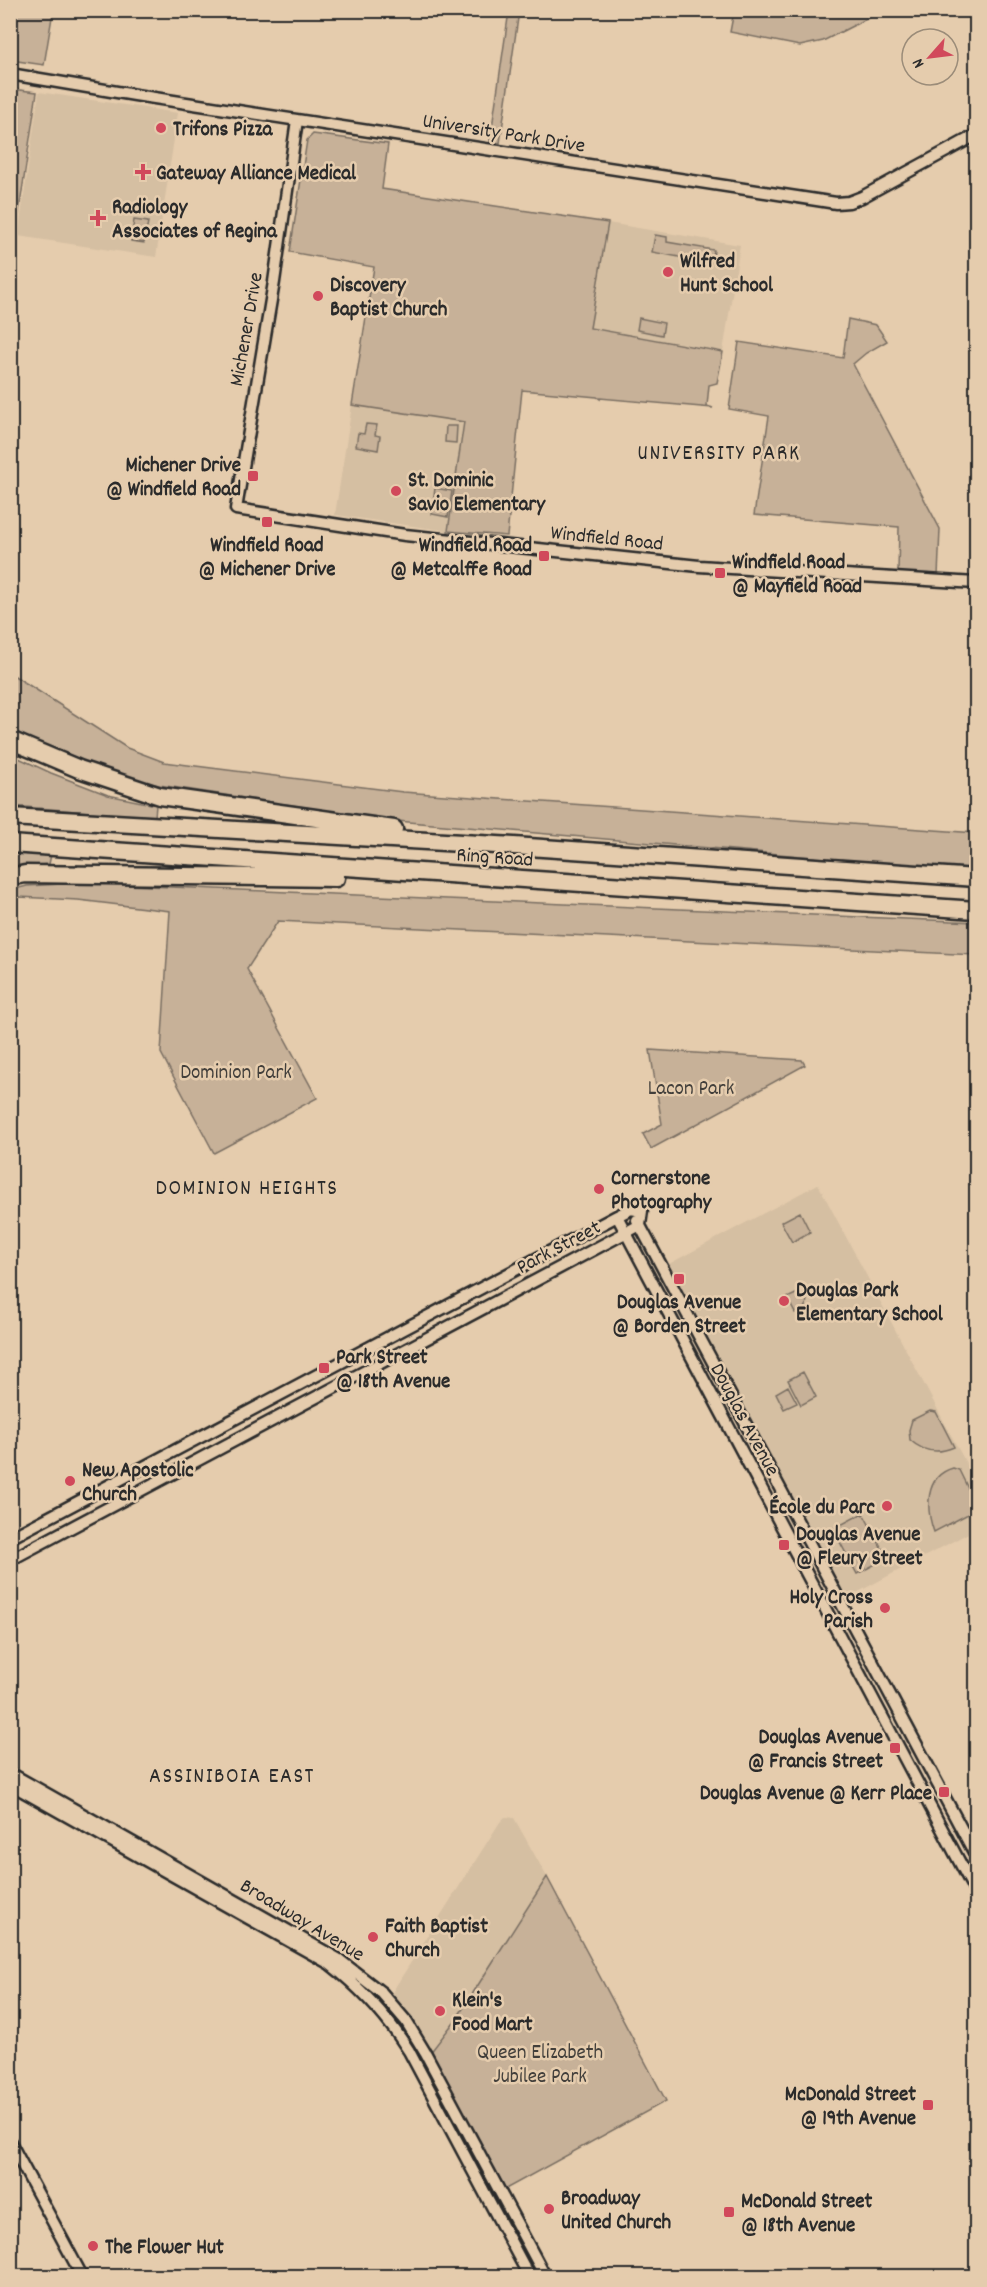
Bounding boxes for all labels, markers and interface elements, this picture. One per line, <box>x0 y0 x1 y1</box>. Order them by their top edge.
north arrow <box>900 27 960 87</box>
text: N <box>907 54 931 72</box>
street label: University Park Drive <box>420 107 587 163</box>
place label: Trifons Pizza <box>173 116 273 146</box>
marker: Trifons Pizza <box>154 121 168 135</box>
place label: Gateway Alliance Medical <box>156 160 357 190</box>
marker: Gateway Alliance Medical <box>134 163 152 181</box>
place label: Radiology Associates of Regina <box>112 194 278 248</box>
marker: Radiology Associates of Regina <box>89 209 107 227</box>
place label: Wilfred Hunt School <box>680 248 774 302</box>
marker: Wilfred Hunt School <box>661 265 675 279</box>
street label: Michener Drive <box>223 270 273 389</box>
place label: Discovery Baptist Church <box>330 272 448 326</box>
marker: Discovery Baptist Church <box>311 289 325 303</box>
district label: UNIVERSITY PARK <box>637 439 801 470</box>
place label: Michener Drive @ Windfield Road <box>106 452 241 506</box>
place label: St. Dominic Savio Elementary <box>408 467 546 521</box>
marker: Michener Drive @ Windfield Road <box>246 469 260 483</box>
marker: St. Dominic Savio Elementary <box>389 484 403 498</box>
marker: Windfield Road @ Michener Drive <box>260 515 274 529</box>
street label: Windfield Road <box>549 519 665 561</box>
place label: Windfield Road @ Michener Drive <box>198 532 336 586</box>
place label: Windfield Road @ Metcalffe Road <box>390 532 532 586</box>
marker: Windfield Road @ Metcalffe Road <box>537 549 551 563</box>
place label: Windfield Road @ Mayfield Road <box>732 549 862 603</box>
marker: Windfield Road @ Mayfield Road <box>713 566 727 580</box>
street label: Ring Road <box>455 841 534 877</box>
park label: Dominion Park <box>180 1059 292 1089</box>
park label: Lacon Park <box>648 1075 734 1105</box>
place label: Cornerstone Photography <box>611 1165 713 1219</box>
district label: DOMINION HEIGHTS <box>156 1174 338 1205</box>
marker: Cornerstone Photography <box>592 1182 606 1196</box>
street label: Park Street <box>512 1214 607 1283</box>
marker: Douglas Avenue @ Borden Street <box>672 1272 686 1286</box>
place label: Douglas Park Elementary School <box>796 1277 944 1331</box>
place label: Douglas Avenue @ Borden Street <box>612 1289 746 1343</box>
marker: Douglas Park Elementary School <box>777 1294 791 1308</box>
place label: Park Street @ 18th Avenue <box>336 1344 450 1398</box>
street label: Douglas Avenue <box>701 1358 786 1482</box>
marker: Park Street @ 18th Avenue <box>317 1361 331 1375</box>
place label: New Apostolic Church <box>82 1457 194 1511</box>
marker: New Apostolic Church <box>63 1474 77 1488</box>
place label: École du Parc <box>769 1494 876 1524</box>
marker: École du Parc <box>880 1499 894 1513</box>
place label: Douglas Avenue @ Fleury Street <box>796 1521 923 1575</box>
marker: Douglas Avenue @ Fleury Street <box>777 1538 791 1552</box>
place label: Holy Cross Parish <box>789 1584 873 1638</box>
marker: Holy Cross Parish <box>878 1601 892 1615</box>
place label: Douglas Avenue @ Francis Street <box>748 1724 883 1778</box>
marker: Douglas Avenue @ Francis Street <box>888 1741 902 1755</box>
district label: ASSINIBOIA EAST <box>149 1762 315 1793</box>
place label: Douglas Avenue @ Kerr Place <box>700 1780 932 1810</box>
marker: Douglas Avenue @ Kerr Place <box>937 1785 951 1799</box>
street label: Broadway Avenue <box>233 1872 370 1971</box>
place label: Faith Baptist Church <box>385 1913 488 1967</box>
marker: Faith Baptist Church <box>366 1930 380 1944</box>
place label: Klein's Food Mart <box>452 1987 533 2041</box>
marker: Klein's Food Mart <box>433 2004 447 2018</box>
park label: Queen Elizabeth Jubilee Park <box>477 2039 603 2093</box>
place label: McDonald Street @ 19th Avenue <box>785 2081 916 2135</box>
marker: McDonald Street @ 19th Avenue <box>921 2098 935 2112</box>
place label: Broadway United Church <box>561 2185 672 2239</box>
place label: McDonald Street @ 18th Avenue <box>741 2188 872 2242</box>
marker: Broadway United Church <box>542 2202 556 2216</box>
marker: McDonald Street @ 18th Avenue <box>722 2205 736 2219</box>
place label: The Flower Hut <box>105 2234 224 2264</box>
marker: The Flower Hut <box>86 2239 100 2253</box>

